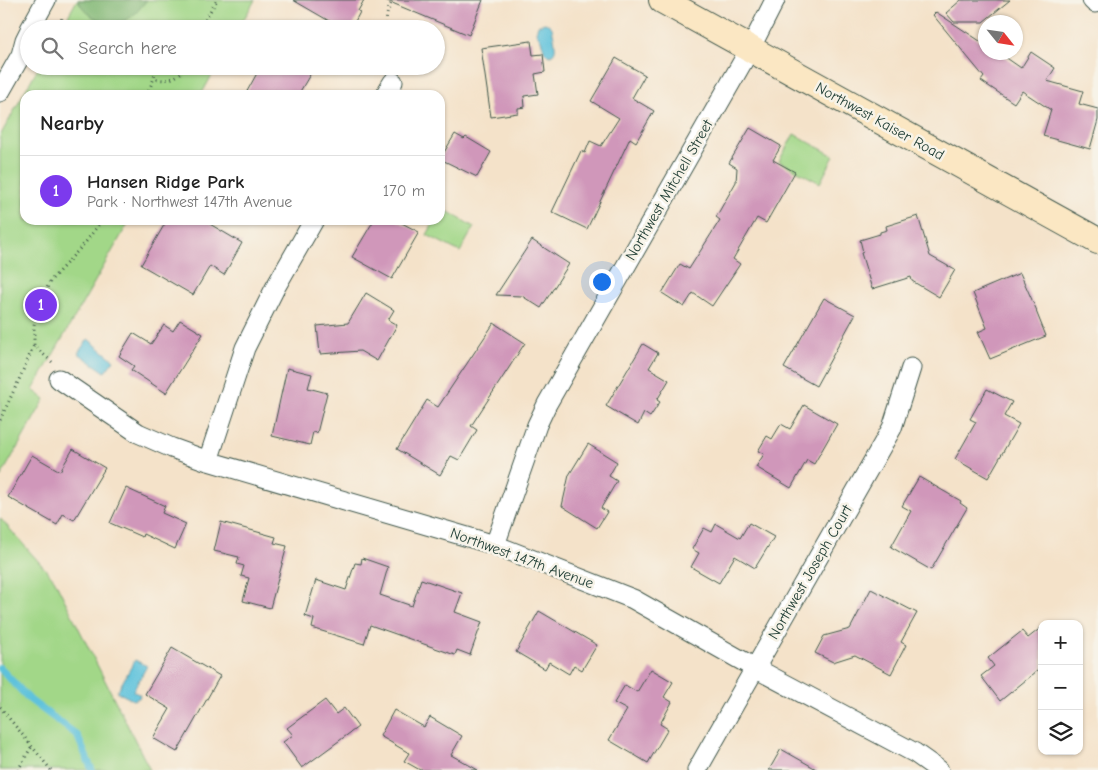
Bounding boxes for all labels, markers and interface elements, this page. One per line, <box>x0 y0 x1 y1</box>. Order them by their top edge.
north arrow <box>978 15 1023 60</box>
search box <box>20 20 445 75</box>
icon: search <box>38 34 66 62</box>
text: Search here <box>78 37 177 59</box>
street label: Northwest Kaiser Road <box>812 78 948 164</box>
text: Nearby <box>40 111 104 135</box>
street label: Northwest Mitchell Street <box>621 116 717 264</box>
text: Hansen Ridge Park <box>87 171 244 193</box>
text: 1 <box>53 182 59 200</box>
text: 170 m <box>383 182 425 200</box>
text: Park · Northwest 147th Avenue <box>87 193 292 211</box>
your location <box>589 269 615 295</box>
pin: 1 <box>25 286 57 324</box>
street label: Northwest Joseph Court <box>764 501 856 642</box>
street label: Northwest 147th Avenue <box>448 524 597 592</box>
map controls <box>1038 620 1083 755</box>
button: + <box>1038 620 1083 665</box>
button: − <box>1038 665 1083 710</box>
button: layers <box>1038 710 1083 755</box>

